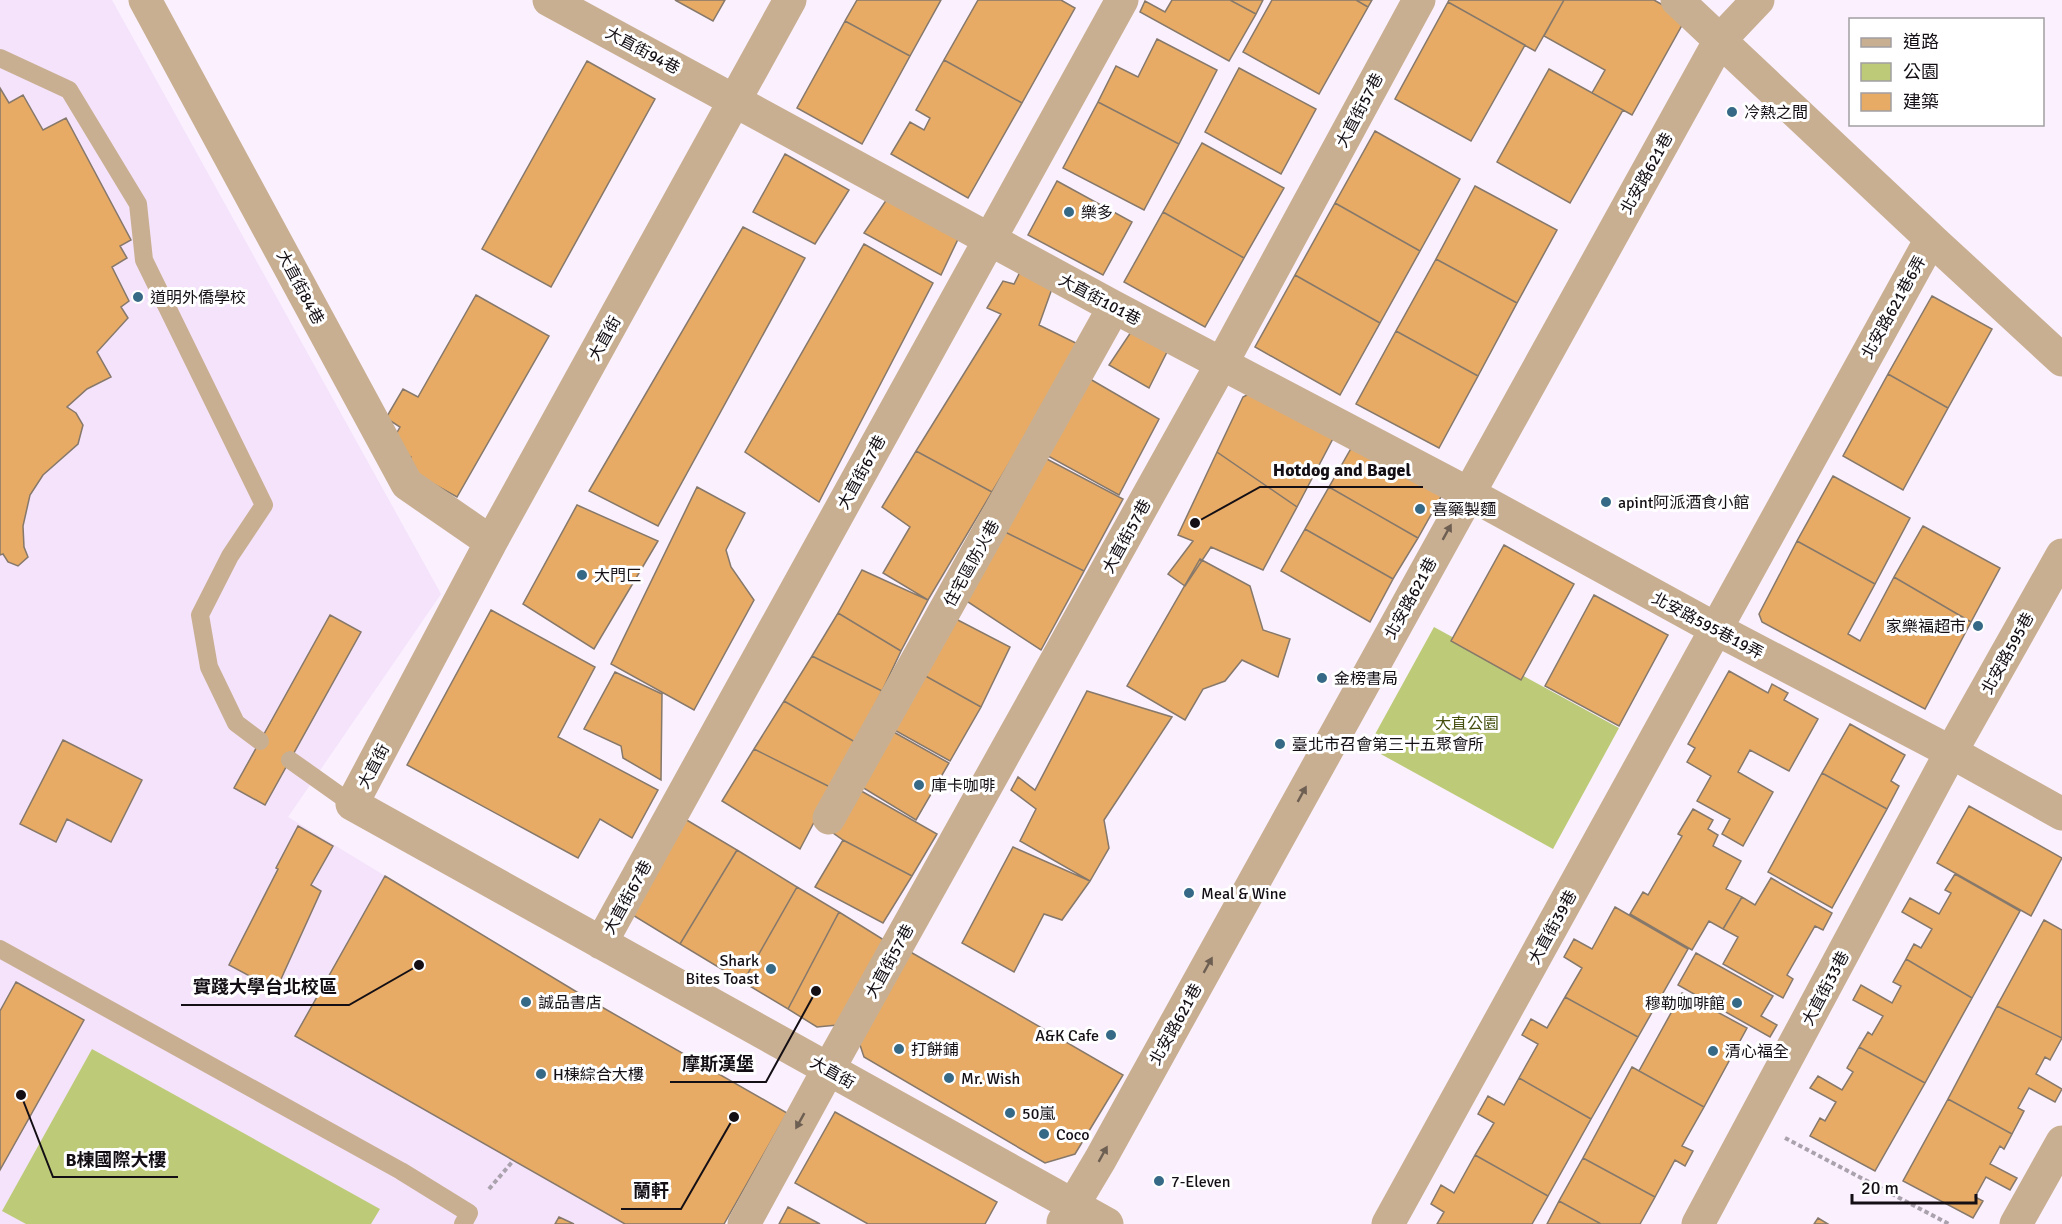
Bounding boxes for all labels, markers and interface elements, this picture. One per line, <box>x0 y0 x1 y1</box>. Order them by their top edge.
legend <box>1849 18 2044 126</box>
street label: 大直街94巷 <box>602 23 683 79</box>
text: 道路 <box>1903 31 1939 53</box>
text: 公園 <box>1903 61 1939 83</box>
street label: 大直街57巷 <box>1332 70 1388 151</box>
text: 建築 <box>1903 91 1939 113</box>
place label: 冷熱之間 <box>1744 103 1808 123</box>
marker: 冷熱之間 <box>1725 105 1739 119</box>
street label: 北安路621巷 <box>1616 129 1677 218</box>
place label: 樂多 <box>1081 203 1113 223</box>
marker: 樂多 <box>1062 205 1076 219</box>
street label: 大直街84巷 <box>272 247 328 328</box>
street label: 北安路621巷6弄 <box>1857 253 1930 362</box>
street label: 大直街101巷 <box>1055 270 1144 330</box>
place label: 道明外僑學校 <box>150 288 246 308</box>
marker: 道明外僑學校 <box>131 290 145 304</box>
street label: 大直街 <box>584 313 625 364</box>
street label: 大直街67巷 <box>833 432 890 513</box>
callout: Hotdog and Bagel <box>1260 451 1423 487</box>
text: Hotdog and Bagel <box>1273 459 1411 481</box>
place label: apint阿派酒食小館 <box>1618 493 1749 513</box>
marker: apint阿派酒食小館 <box>1599 495 1613 509</box>
street label: 大直街57巷 <box>1098 496 1155 577</box>
place label: 喜藥製麵 <box>1432 500 1496 520</box>
marker: 喜藥製麵 <box>1413 502 1427 516</box>
street label: 住宅區防火巷 <box>940 517 1004 610</box>
one-way arrow <box>1442 523 1452 540</box>
street label: 北安路621巷 <box>1380 554 1441 643</box>
place label: 大門匚 <box>594 566 642 586</box>
marker: 大門匚 <box>575 568 589 582</box>
street label: 北安路595巷19弄 <box>1648 588 1767 664</box>
street label: 北安路595巷 <box>1977 609 2038 698</box>
place label: 家樂福超市 <box>1886 617 1966 637</box>
marker: 家樂福超市 <box>1971 619 1985 633</box>
place label: 金榜書局 <box>1334 669 1398 689</box>
marker: 金榜書局 <box>1315 671 1329 685</box>
park label: 大直公園 <box>1435 714 1499 734</box>
place label: 臺北市召會第三十五聚會所 <box>1292 735 1484 755</box>
marker: 臺北市召會第三十五聚會所 <box>1273 737 1287 751</box>
street label: 大直街 <box>354 741 394 792</box>
place label: 庫卡咖啡 <box>931 776 995 796</box>
marker: 庫卡咖啡 <box>912 778 926 792</box>
one-way arrow <box>1297 786 1307 803</box>
street label: 大直街67巷 <box>599 857 656 938</box>
place label: Meal & Wine <box>1201 884 1286 904</box>
marker: Meal & Wine <box>1182 886 1196 900</box>
street label: 大直街39巷 <box>1524 887 1581 968</box>
street label: 大直街57巷 <box>861 921 918 1002</box>
street label: 大直街33巷 <box>1798 948 1854 1029</box>
place label: Shark Bites Toast <box>686 951 759 989</box>
one-way arrow <box>1203 956 1213 973</box>
marker: Shark Bites Toast <box>764 962 778 976</box>
callout: 實踐大學台北校區 <box>181 969 349 1005</box>
text: 實踐大學台北校區 <box>193 976 337 998</box>
street label: 北安路621巷 <box>1145 980 1206 1069</box>
place label: 誠品書店 <box>538 993 602 1013</box>
place label: 穆勒咖啡館 <box>1645 994 1725 1014</box>
marker: 誠品書店 <box>519 995 533 1009</box>
marker: 穆勒咖啡館 <box>1730 996 1744 1010</box>
place label: A&K Cafe <box>1035 1026 1099 1046</box>
marker: A&K Cafe <box>1104 1028 1118 1042</box>
place label: 打餅鋪 <box>911 1040 959 1060</box>
marker: 打餅鋪 <box>892 1042 906 1056</box>
place label: 清心福全 <box>1725 1042 1789 1062</box>
marker: 清心福全 <box>1706 1044 1720 1058</box>
callout: 摩斯漢堡 <box>670 1046 766 1082</box>
street label: 大直街 <box>807 1052 858 1093</box>
text: 摩斯漢堡 <box>682 1053 754 1075</box>
place label: H棟綜合大樓 <box>553 1065 644 1085</box>
marker: H棟綜合大樓 <box>534 1067 548 1081</box>
place label: Mr. Wish <box>961 1069 1020 1089</box>
marker: Mr. Wish <box>942 1071 956 1085</box>
place label: 50嵐 <box>1022 1104 1055 1124</box>
marker: 50嵐 <box>1003 1106 1017 1120</box>
one-way arrow <box>795 1113 806 1129</box>
place label: Coco <box>1056 1125 1090 1145</box>
marker: Coco <box>1037 1127 1051 1141</box>
callout: B棟國際大樓 <box>53 1141 178 1177</box>
one-way arrow <box>1098 1145 1108 1162</box>
text: B棟國際大樓 <box>65 1149 167 1171</box>
scale bar <box>1852 1167 1976 1205</box>
place label: 7-Eleven <box>1171 1172 1230 1192</box>
callout: 蘭軒 <box>621 1173 681 1209</box>
marker: 7-Eleven <box>1152 1174 1166 1188</box>
text: 20 m <box>1861 1177 1899 1199</box>
text: 蘭軒 <box>633 1180 669 1202</box>

